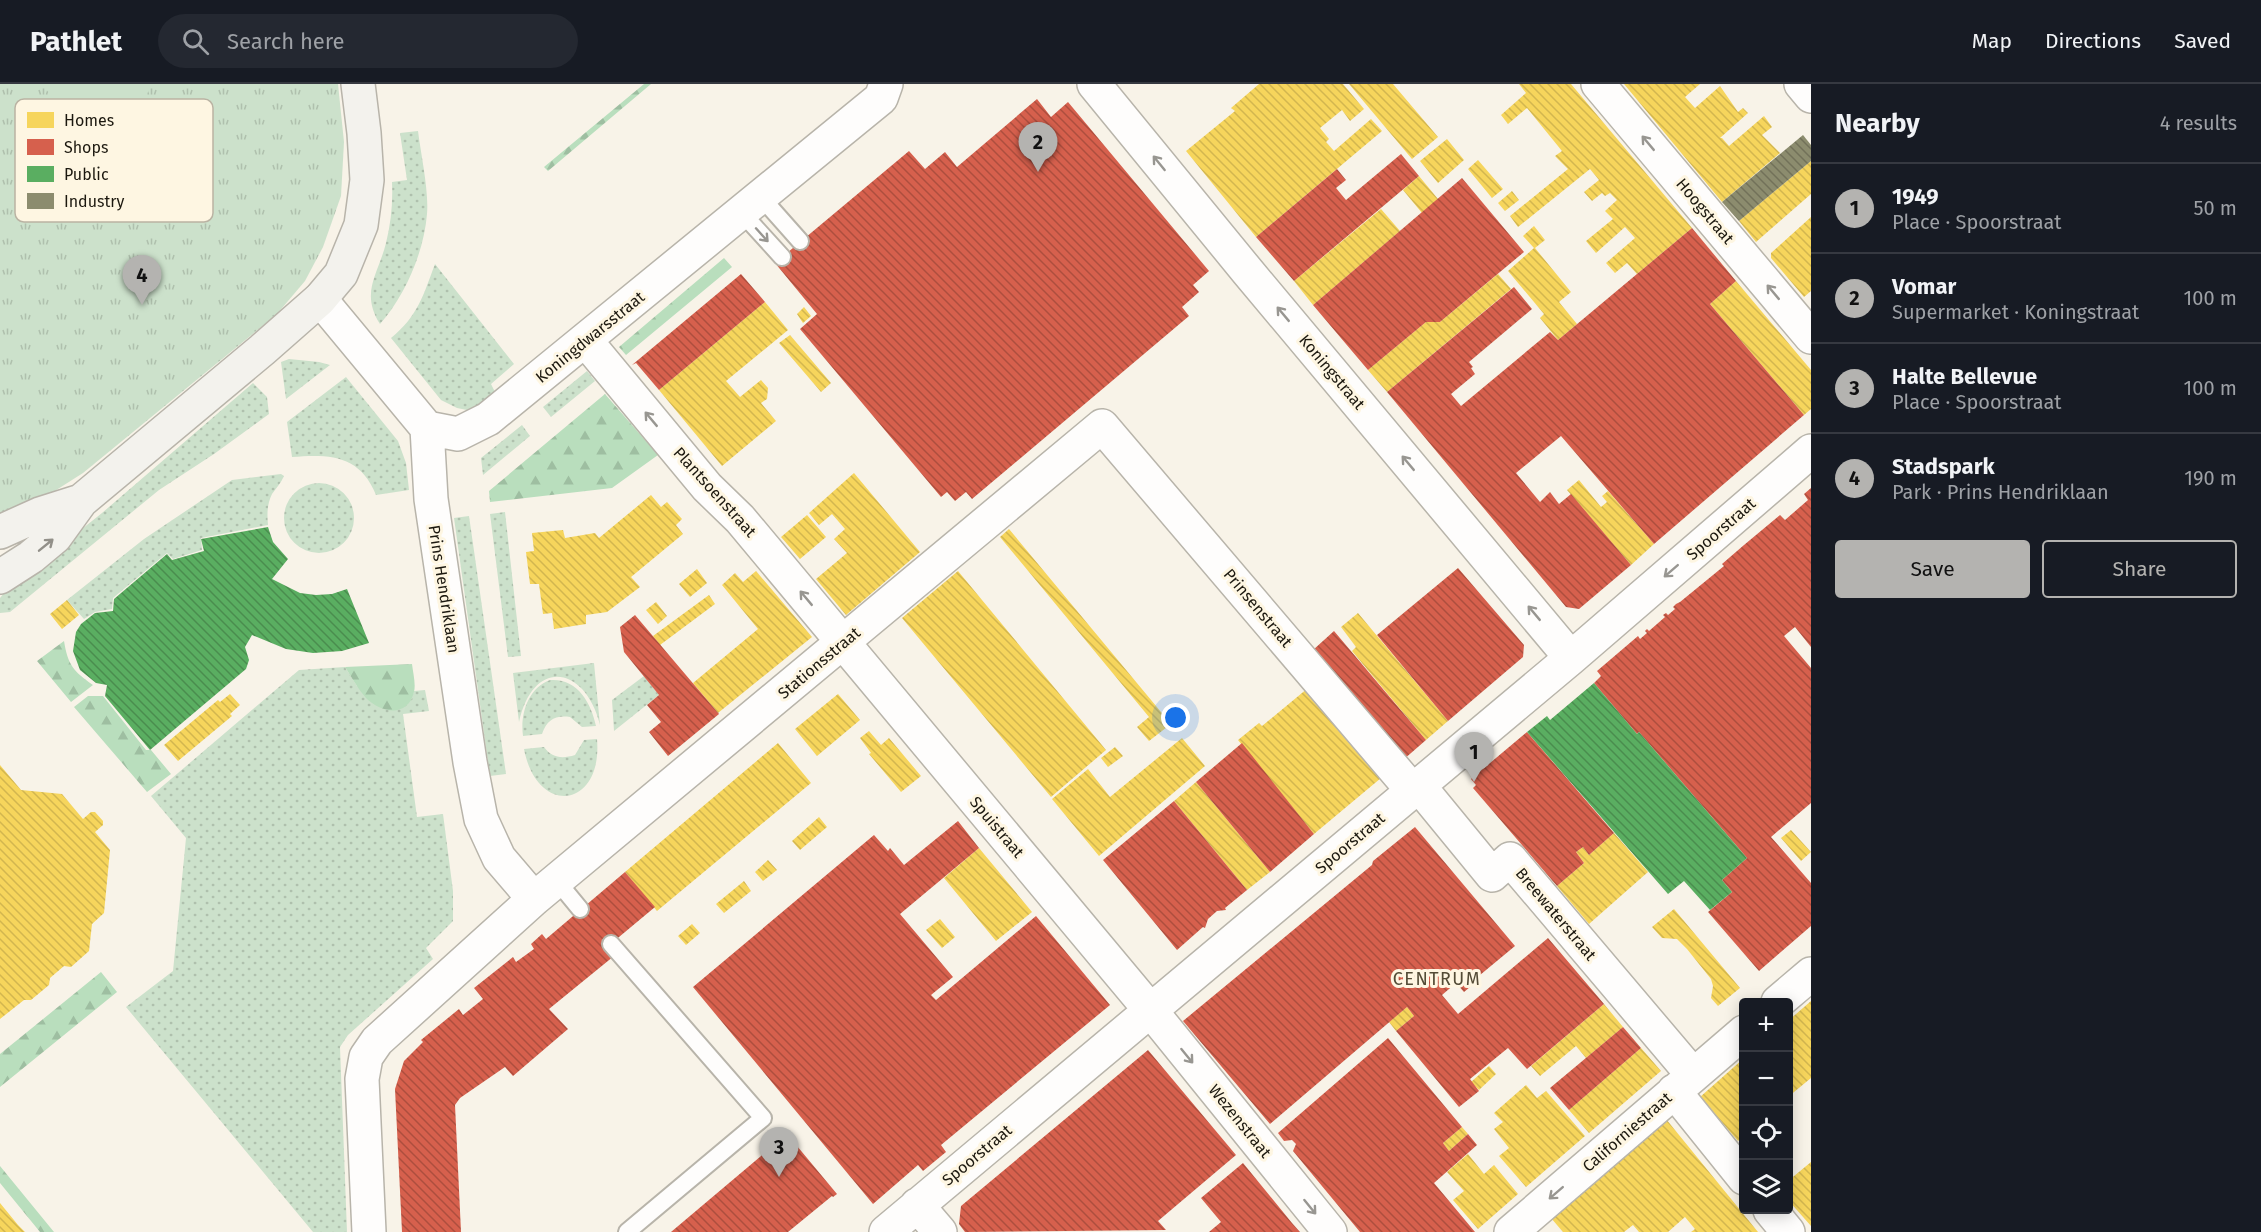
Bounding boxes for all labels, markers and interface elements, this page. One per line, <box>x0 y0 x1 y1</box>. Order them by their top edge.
search box <box>158 14 578 68</box>
text: Pathlet <box>30 25 122 58</box>
icon: search <box>179 25 212 58</box>
text: Search here <box>227 28 345 55</box>
text: Map <box>1972 28 2012 54</box>
text: Directions <box>2045 28 2141 54</box>
text: Saved <box>2174 28 2231 54</box>
legend <box>15 99 213 222</box>
text: Nearby <box>1835 108 1920 139</box>
text: Homes <box>64 111 114 130</box>
text: 4 results <box>2160 111 2237 135</box>
pin: 2 <box>1018 122 1058 172</box>
one-way arrow <box>1641 136 1655 151</box>
text: Shops <box>64 138 108 157</box>
one-way arrow <box>1153 155 1166 171</box>
text: Public <box>64 165 109 184</box>
street label: Hoogstraat <box>1672 174 1738 248</box>
text: 1949 <box>1892 183 1939 210</box>
text: Industry <box>64 192 124 211</box>
text: 1 <box>1850 196 1859 220</box>
text: 50 m <box>2193 196 2237 220</box>
text: Place · Spoorstraat <box>1892 210 2062 234</box>
one-way arrow <box>755 227 769 242</box>
pin: 4 <box>122 256 162 305</box>
text: Vomar <box>1892 273 1956 300</box>
one-way arrow <box>1767 284 1780 300</box>
text: 2 <box>1849 286 1860 310</box>
text: 100 m <box>2184 286 2237 310</box>
street label: Koningdwarsstraat <box>532 287 648 387</box>
text: Supermarket · Koningstraat <box>1892 300 2139 324</box>
one-way arrow <box>1277 306 1290 322</box>
street label: Koningstraat <box>1295 331 1369 414</box>
text: Halte Bellevue <box>1892 363 2037 390</box>
text: 3 <box>1849 376 1860 400</box>
text: 100 m <box>2184 376 2237 400</box>
text: Place · Spoorstraat <box>1892 390 2062 414</box>
one-way arrow <box>644 412 658 427</box>
street label: Plantsoenstraat <box>670 443 761 541</box>
text: Stadspark <box>1892 453 1995 480</box>
one-way arrow <box>1402 455 1415 471</box>
text: 4 <box>1849 466 1860 490</box>
text: 190 m <box>2184 466 2237 490</box>
text: Park · Prins Hendriklaan <box>1892 480 2109 504</box>
street label: Spoorstraat <box>1683 494 1759 564</box>
street label: Prins Hendriklaan <box>424 524 464 654</box>
one-way arrow <box>38 538 54 551</box>
button: Save <box>1835 540 2030 598</box>
button: Share <box>2042 540 2237 598</box>
street label: Prinsenstraat <box>1220 565 1296 651</box>
one-way arrow <box>1663 565 1679 578</box>
one-way arrow <box>799 591 813 606</box>
one-way arrow <box>1527 605 1540 621</box>
street label: Stationsstraat <box>774 623 864 703</box>
your location <box>1161 703 1190 732</box>
pin: 1 <box>1454 732 1494 782</box>
street label: Spuistraat <box>966 793 1028 862</box>
street label: Spoorstraat <box>1311 808 1389 878</box>
street label: Breewaterstraat <box>1512 864 1600 964</box>
district label: CENTRUM <box>1393 968 1481 990</box>
map controls <box>1739 998 1793 1214</box>
button: + <box>1739 998 1793 1052</box>
one-way arrow <box>1181 1048 1194 1064</box>
button: − <box>1739 1052 1793 1106</box>
street label: Wezenstraat <box>1205 1081 1275 1162</box>
street label: Californiestraat <box>1579 1088 1676 1176</box>
button: locate <box>1739 1106 1793 1160</box>
street label: Spoorstraat <box>938 1120 1016 1190</box>
pin: 3 <box>760 1128 798 1177</box>
button: layers <box>1739 1160 1793 1214</box>
one-way arrow <box>1549 1186 1564 1200</box>
one-way arrow <box>1304 1199 1317 1215</box>

